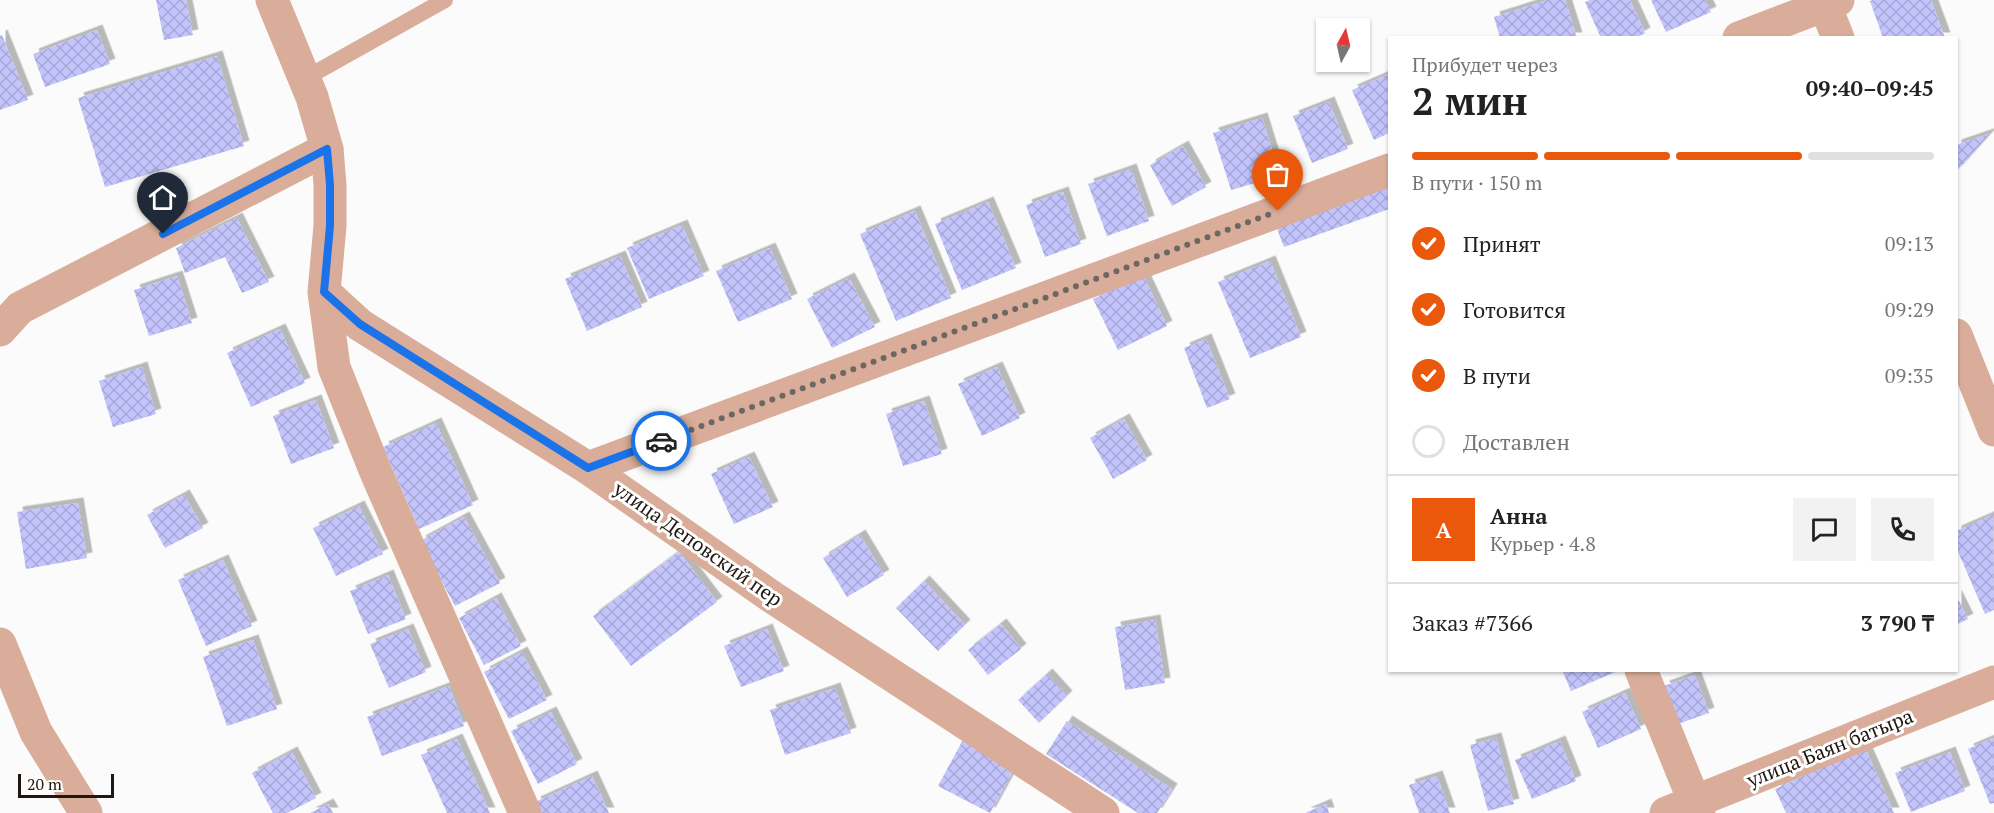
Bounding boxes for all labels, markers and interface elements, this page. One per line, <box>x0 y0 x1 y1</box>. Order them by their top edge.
north arrow <box>1316 18 1370 72</box>
map controls <box>1316 18 1370 72</box>
text: Прибудет через <box>1412 51 1558 78</box>
text: 09:40–09:45 <box>1806 73 1934 102</box>
text: 2 мин <box>1412 74 1528 126</box>
pin <box>1252 149 1303 211</box>
icon: bag <box>1261 158 1294 191</box>
text: В пути · 150 m <box>1412 169 1542 196</box>
pin <box>137 172 188 234</box>
icon: home <box>146 181 179 214</box>
icon: check <box>1412 227 1445 260</box>
text: Принят <box>1463 229 1541 258</box>
text: 09:13 <box>1885 230 1934 257</box>
icon: check <box>1412 293 1445 326</box>
text: Готовится <box>1463 295 1566 324</box>
text: 09:29 <box>1885 296 1934 323</box>
icon: check <box>1412 359 1445 392</box>
text: В пути <box>1463 361 1531 390</box>
text: 09:35 <box>1885 362 1934 389</box>
courier <box>631 411 691 471</box>
icon: car <box>645 425 678 458</box>
text: Доставлен <box>1463 427 1570 456</box>
street label: улица Деповский пер <box>608 475 788 612</box>
button: chat <box>1793 498 1856 561</box>
button: phone <box>1871 498 1934 561</box>
text: Анна <box>1490 501 1548 530</box>
text: А <box>1435 515 1452 544</box>
text: Курьер · 4.8 <box>1490 530 1596 557</box>
text: Заказ #7366 <box>1412 608 1533 637</box>
text: 3 790 ₸ <box>1860 608 1934 637</box>
street label: улица Баян батыра <box>1742 702 1917 794</box>
scale bar <box>18 771 114 798</box>
text: 20 m <box>27 773 62 795</box>

